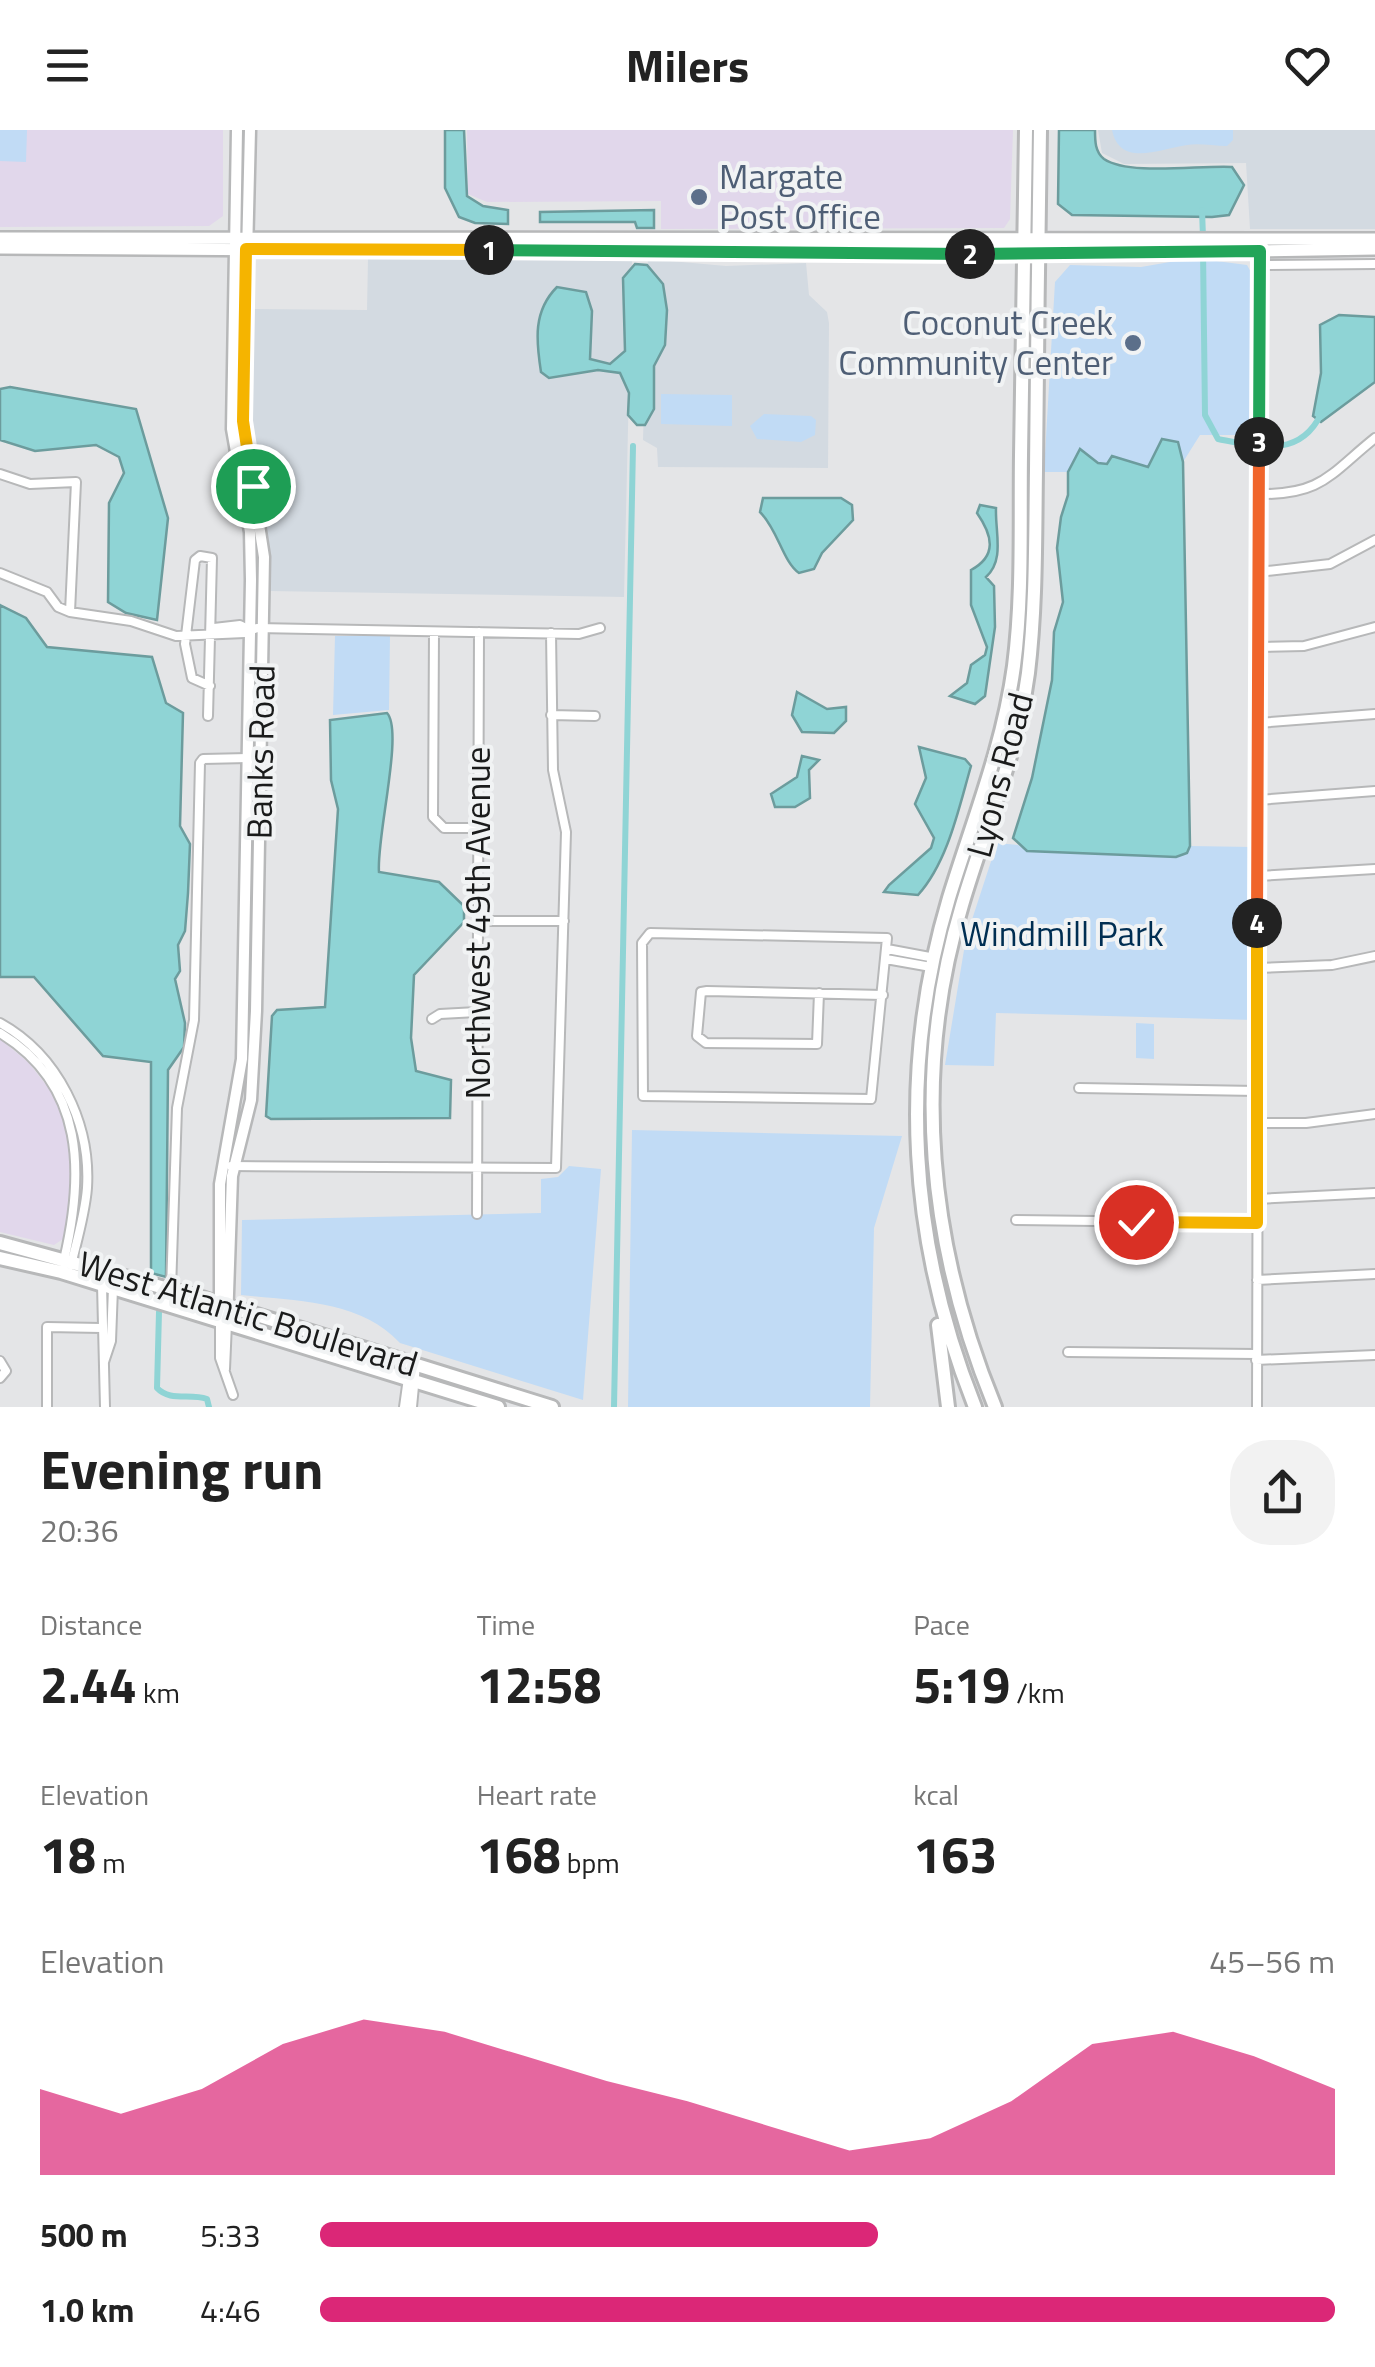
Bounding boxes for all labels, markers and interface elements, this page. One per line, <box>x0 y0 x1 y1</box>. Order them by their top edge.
text: Milers <box>626 31 749 99</box>
icon: menu <box>40 38 95 93</box>
icon: heart <box>1280 38 1335 93</box>
place label: Margate Post Office <box>719 149 881 243</box>
marker: Margate Post Office <box>688 186 710 208</box>
pin: 1 <box>464 225 514 275</box>
text: 1 <box>481 228 497 271</box>
pin: 2 <box>945 229 995 279</box>
text: 2 <box>962 232 978 275</box>
place label: Coconut Creek Community Center <box>838 295 1113 389</box>
marker: Coconut Creek Community Center <box>1122 332 1144 354</box>
pin: 3 <box>1234 417 1284 467</box>
text: 3 <box>1251 420 1267 463</box>
pin <box>211 444 296 529</box>
icon: arrive <box>226 459 281 514</box>
street label: Banks Road <box>231 664 289 840</box>
street label: Lyons Road <box>951 686 1047 863</box>
street label: Northwest 49th Avenue <box>450 747 504 1099</box>
pin: 4 <box>1232 898 1282 948</box>
text: 4 <box>1249 901 1265 944</box>
park label: Windmill Park <box>960 906 1164 960</box>
pin <box>1094 1180 1179 1265</box>
icon: check <box>1109 1195 1164 1250</box>
street label: West Atlantic Boulevard <box>72 1236 425 1390</box>
text: Evening run <box>40 1427 323 1510</box>
button: share <box>1230 1440 1335 1545</box>
text: 20:36 <box>40 1506 119 1554</box>
text: Distance <box>40 1603 142 1646</box>
text: Time <box>477 1603 535 1646</box>
text: Pace <box>913 1603 970 1646</box>
text: 2.44 <box>40 1646 137 1722</box>
text: 12:58 <box>477 1646 601 1722</box>
text: 5:19 <box>913 1646 1010 1722</box>
text: km <box>137 1671 180 1714</box>
text: /km <box>1010 1671 1065 1714</box>
text: Elevation <box>40 1773 149 1816</box>
text: Heart rate <box>477 1773 597 1816</box>
text: kcal <box>913 1773 959 1816</box>
text: 18 <box>40 1816 96 1892</box>
text: 168 <box>477 1816 561 1892</box>
text: 163 <box>913 1816 997 1892</box>
text: m <box>96 1841 126 1884</box>
text: bpm <box>561 1841 620 1884</box>
text: Elevation <box>40 1937 164 1985</box>
text: 45–56 m <box>1209 1937 1335 1985</box>
text: 500 m <box>40 2211 128 2259</box>
text: 5:33 <box>200 2211 261 2259</box>
text: 1.0 km <box>40 2286 134 2334</box>
text: 4:46 <box>200 2286 261 2334</box>

